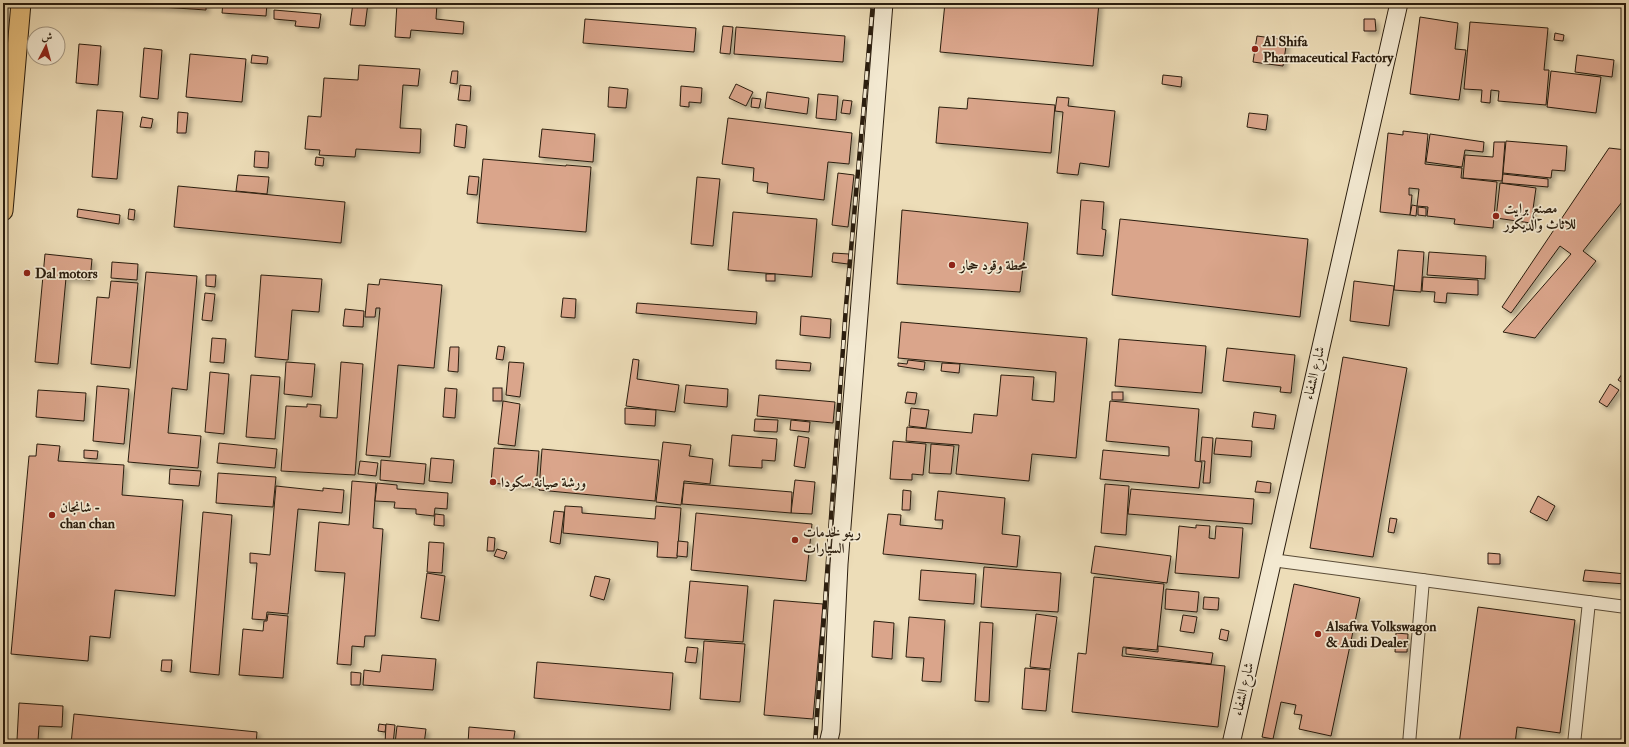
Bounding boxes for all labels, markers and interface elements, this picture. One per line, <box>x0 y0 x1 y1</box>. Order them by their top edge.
north arrow <box>26 26 66 66</box>
text: ش <box>41 30 53 44</box>
place label: Al Shifa Pharmaceutical Factory <box>1262 33 1394 67</box>
marker: Al Shifa Pharmaceutical Factory <box>1250 44 1260 54</box>
place label: مصنع برايت للاثاث والديكور <box>1502 200 1576 233</box>
marker: مصنع برايت للاثاث والديكور <box>1491 211 1501 221</box>
place label: محطة وقود حجار <box>958 257 1027 274</box>
marker: محطة وقود حجار <box>947 260 957 270</box>
place label: Dal motors <box>35 265 98 282</box>
marker: Dal motors <box>22 268 32 278</box>
street label: شارع الشفاء <box>1300 344 1331 402</box>
place label: ورشة صيانة سكودا <box>501 474 586 491</box>
marker: ورشة صيانة سكودا <box>488 477 498 487</box>
place label: شانجان - chan chan <box>60 499 116 532</box>
marker: شانجان - chan chan <box>47 510 57 520</box>
place label: رينو لخدمات السيارات <box>803 524 861 557</box>
marker: رينو لخدمات السيارات <box>790 535 800 545</box>
place label: Alsafwa Volkswagon & Audi Dealer <box>1325 618 1437 651</box>
marker: Alsafwa Volkswagon & Audi Dealer <box>1313 629 1323 639</box>
street label: شارع الشفاء <box>1229 660 1260 718</box>

